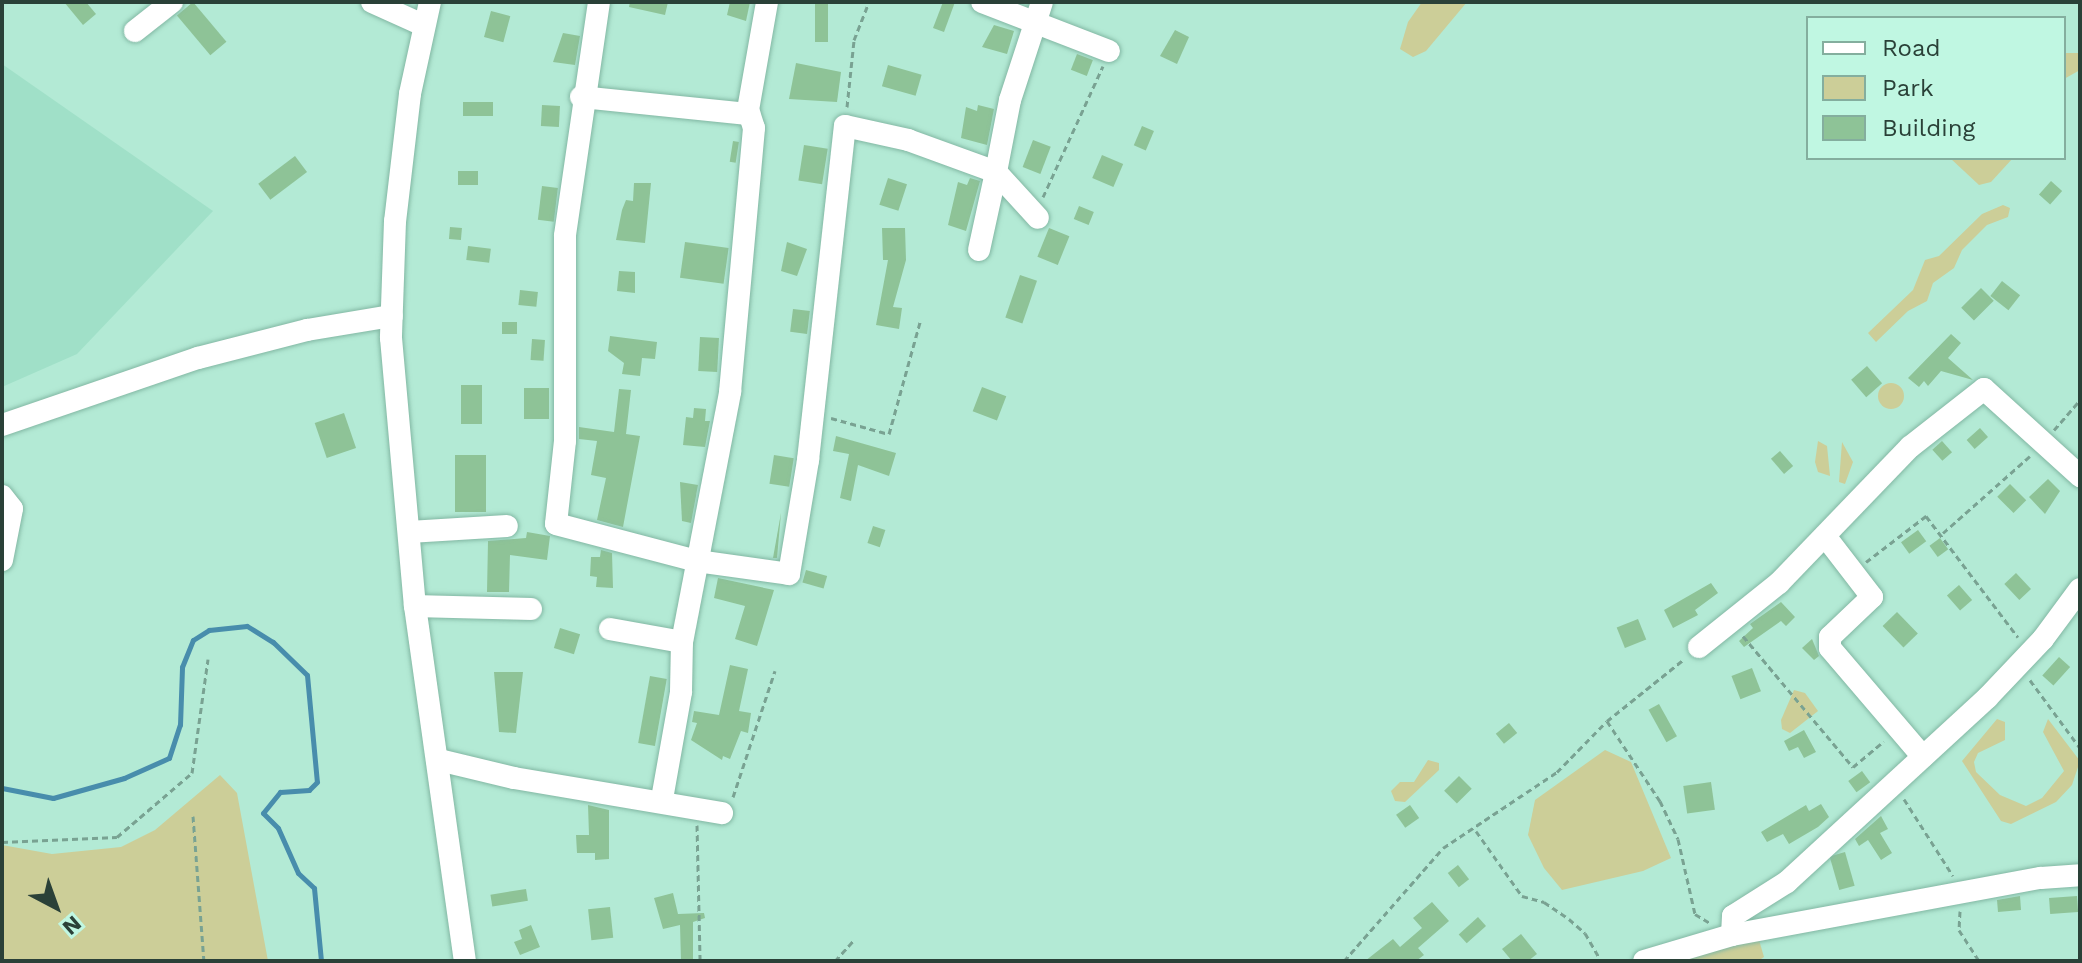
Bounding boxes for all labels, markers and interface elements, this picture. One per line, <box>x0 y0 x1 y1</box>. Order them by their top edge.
legend <box>1806 16 2066 160</box>
text: Road <box>1882 34 1941 62</box>
text: Park <box>1882 74 1934 102</box>
text: Building <box>1882 114 1975 142</box>
north arrow <box>16 867 96 947</box>
text: N <box>58 911 86 940</box>

